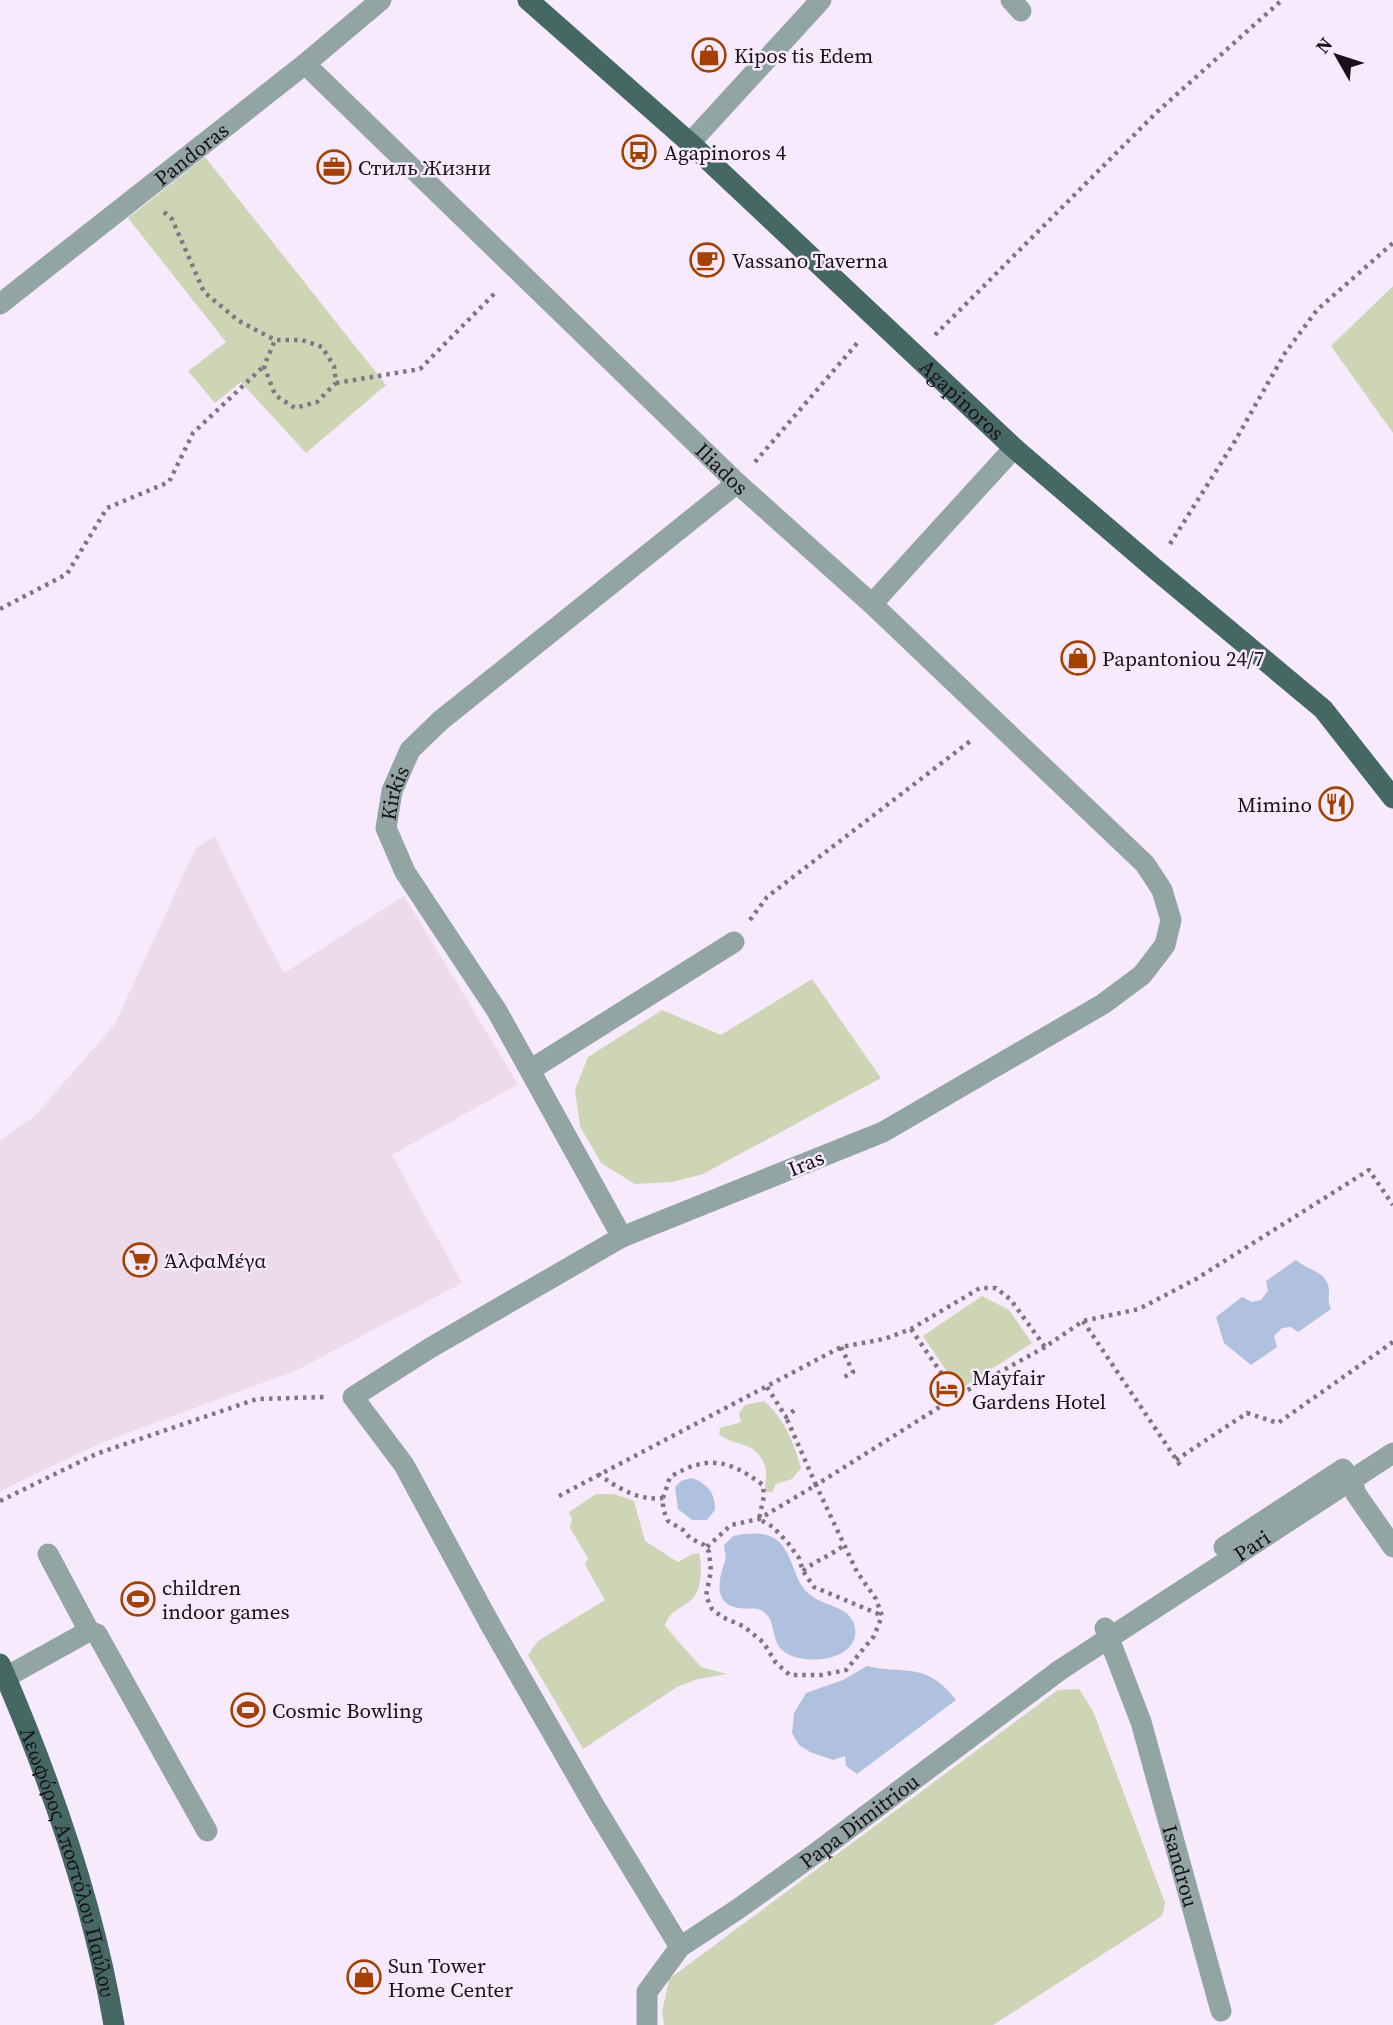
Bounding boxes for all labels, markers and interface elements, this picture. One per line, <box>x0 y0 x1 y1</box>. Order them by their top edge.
north arrow <box>1302 21 1372 91</box>
text: N <box>1309 32 1338 59</box>
shop icon: Kipos tis Edem <box>690 36 728 74</box>
place label: Kipos tis Edem <box>734 41 873 70</box>
street label: Pandoras <box>148 115 234 192</box>
bus stop icon: Agapinoros 4 <box>620 133 658 171</box>
place label: Agapinoros 4 <box>664 138 787 167</box>
office icon: Стиль Жизни <box>315 148 353 186</box>
place label: Стиль Жизни <box>358 153 491 182</box>
cafe icon: Vassano Taverna <box>688 241 726 279</box>
place label: Vassano Taverna <box>732 246 888 275</box>
street label: Agapinoros <box>913 352 1011 446</box>
street label: Iliados <box>689 436 755 501</box>
shop icon: Papantoniou 24/7 <box>1059 639 1097 677</box>
place label: Papantoniou 24/7 <box>1102 644 1264 673</box>
street label: Kirkis <box>373 761 416 822</box>
restaurant icon: Mimino <box>1317 785 1355 823</box>
place label: Mimino <box>1237 790 1312 819</box>
street label: Iras <box>784 1143 828 1183</box>
supermarket icon: ΆλφαΜέγα <box>121 1241 159 1279</box>
place label: ΆλφαΜέγα <box>164 1246 267 1275</box>
place label: Mayfair Gardens Hotel <box>972 1363 1106 1416</box>
hotel icon: Mayfair Gardens Hotel <box>928 1370 966 1408</box>
street label: Pari <box>1228 1523 1276 1568</box>
place label: children indoor games <box>162 1573 290 1626</box>
sports icon: children indoor games <box>119 1580 157 1618</box>
sports icon: Cosmic Bowling <box>229 1691 267 1729</box>
place label: Cosmic Bowling <box>272 1696 423 1725</box>
street label: Λεωφόρος Αποστόλου Παύλου <box>13 1723 123 2000</box>
street label: Papa Dimitriou <box>793 1766 925 1875</box>
street label: Isandrou <box>1156 1822 1206 1910</box>
place label: Sun Tower Home Center <box>388 1951 513 2004</box>
shop icon: Sun Tower Home Center <box>345 1958 383 1996</box>

